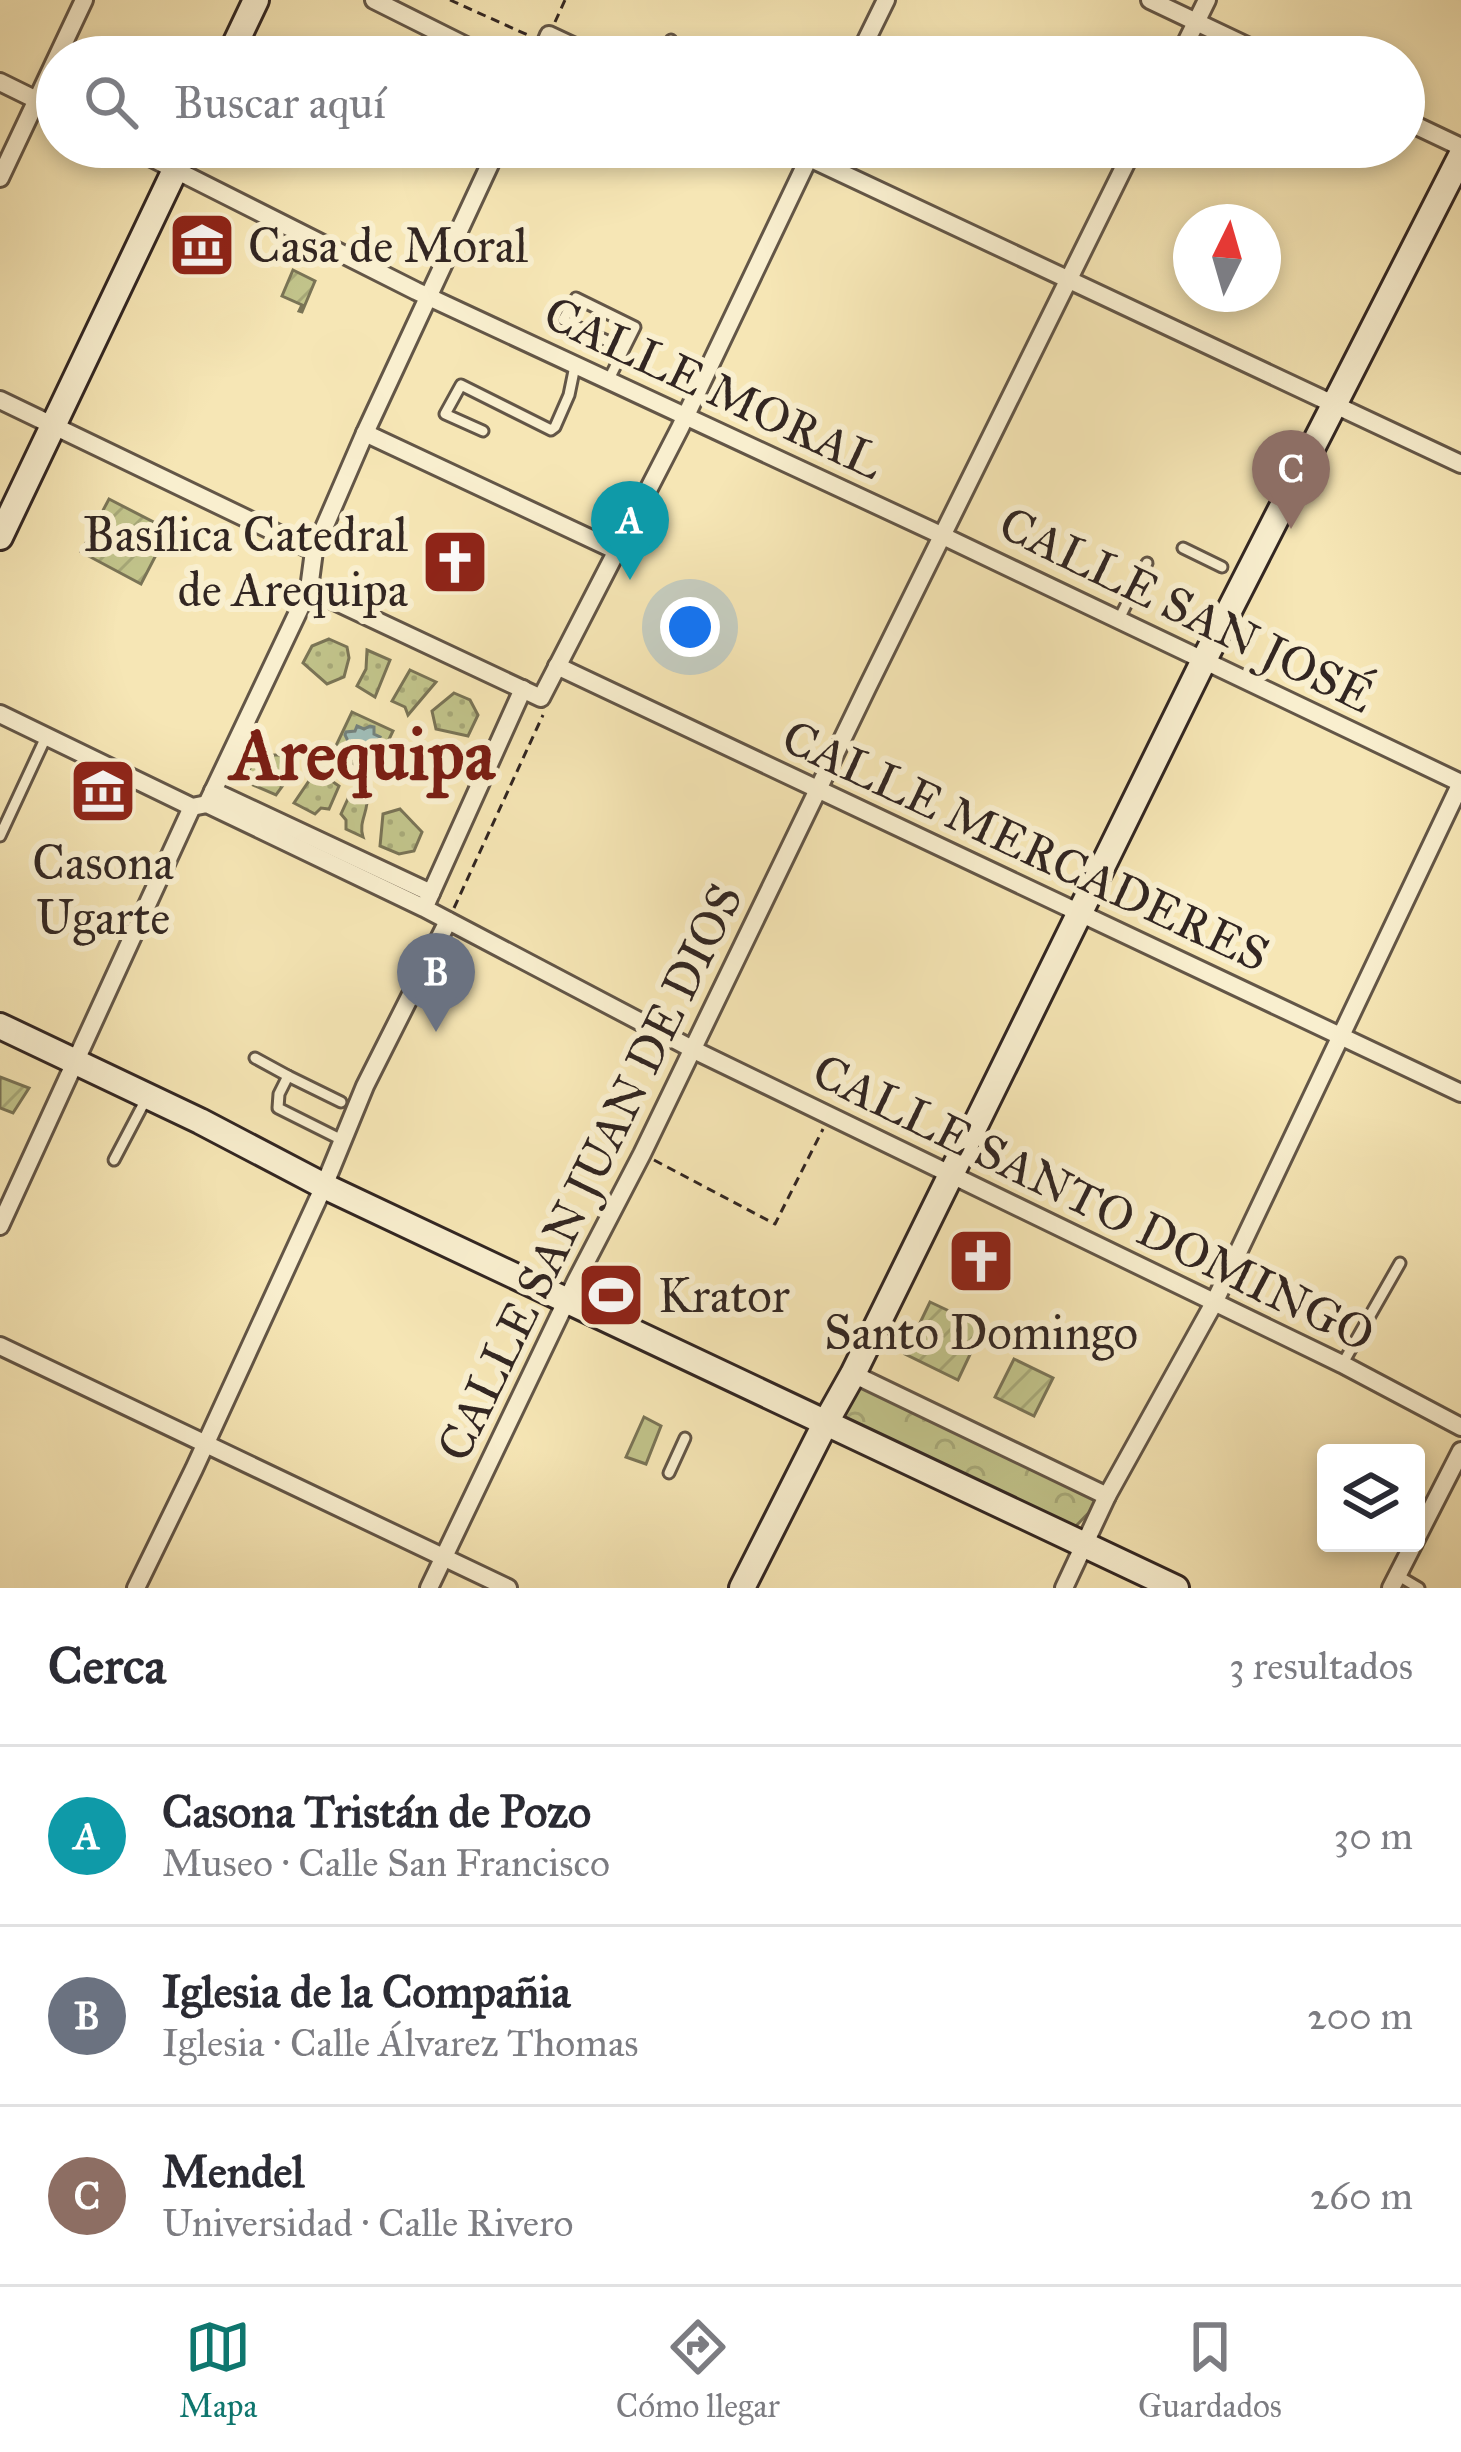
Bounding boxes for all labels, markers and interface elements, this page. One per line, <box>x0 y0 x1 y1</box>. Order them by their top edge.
search box <box>36 36 1425 168</box>
icon: search <box>78 69 144 135</box>
text: Buscar aquí <box>174 75 386 130</box>
north arrow <box>1173 204 1281 312</box>
museum icon: Casa de Moral <box>167 210 237 280</box>
place label: Casa de Moral <box>248 216 528 275</box>
street label: CALLE MORAL <box>535 283 893 492</box>
pin: C <box>1252 430 1330 529</box>
pin: A <box>591 481 669 580</box>
street label: CALLE SAN JOSÉ <box>990 492 1384 726</box>
place label: Basílica Catedral de Arequipa <box>83 505 409 619</box>
church icon: Basílica Catedral de Arequipa <box>420 527 490 597</box>
your location <box>660 597 720 657</box>
street label: CALLE MERCADERES <box>773 707 1278 984</box>
district label: Arequipa <box>227 711 497 799</box>
museum icon: Casona Ugarte <box>68 756 138 826</box>
place label: Casona Ugarte <box>32 833 174 947</box>
street label: CALLE SAN JUAN DE DIOS <box>424 874 755 1470</box>
pin: B <box>397 933 475 1032</box>
street label: CALLE SANTO DOMINGO <box>804 1041 1384 1364</box>
church icon: Santo Domingo <box>946 1226 1016 1296</box>
sports icon: Krator <box>576 1260 646 1330</box>
place label: Krator <box>658 1266 790 1325</box>
place label: Santo Domingo <box>824 1303 1138 1362</box>
map controls <box>1317 1444 1425 1552</box>
button: layers <box>1317 1444 1425 1552</box>
text: Cerca <box>48 1635 166 1697</box>
text: 3 resultados <box>1229 1642 1413 1690</box>
text: Casona Tristán de Pozo <box>162 1784 591 1839</box>
text: A <box>74 1812 100 1860</box>
text: 30 m <box>1334 1812 1413 1860</box>
text: Museo · Calle San Francisco <box>162 1839 610 1887</box>
text: Iglesia de la Compañia <box>162 1964 571 2019</box>
text: B <box>74 1992 100 2040</box>
text: 200 m <box>1307 1992 1413 2040</box>
text: Iglesia · Calle Álvarez Thomas <box>162 2019 639 2067</box>
text: Mendel <box>162 2144 305 2199</box>
text: C <box>74 2172 100 2220</box>
text: 260 m <box>1310 2172 1413 2220</box>
text: Universidad · Calle Rivero <box>162 2199 573 2247</box>
tab: Mapa <box>179 2314 258 2426</box>
tab: Cómo llegar <box>616 2314 780 2426</box>
tab: Guardados <box>1138 2314 1282 2426</box>

